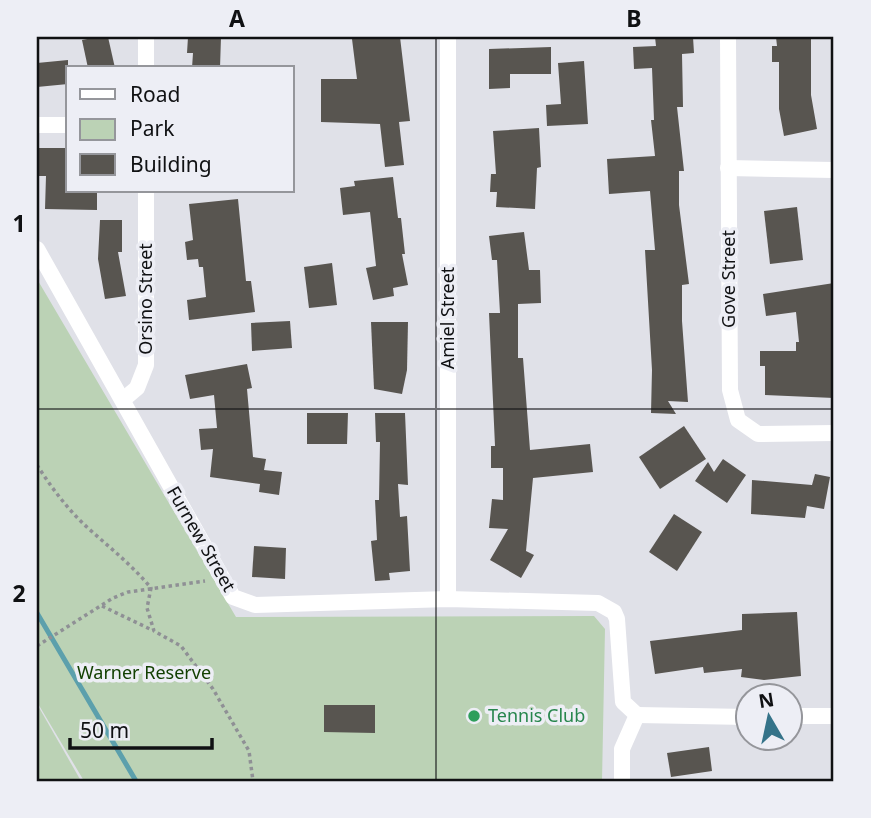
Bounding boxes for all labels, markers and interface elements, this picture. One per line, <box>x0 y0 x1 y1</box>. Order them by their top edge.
text: A <box>229 2 245 34</box>
text: B <box>626 2 642 34</box>
legend <box>66 66 294 192</box>
text: Road <box>130 80 180 108</box>
text: Park <box>130 114 175 142</box>
text: Building <box>130 150 212 178</box>
text: 1 <box>12 207 26 239</box>
street label: Gove Street <box>716 230 740 328</box>
street label: Orsino Street <box>133 243 157 355</box>
street label: Amiel Street <box>435 266 459 369</box>
street label: Furnew Street <box>162 481 242 596</box>
text: 2 <box>12 577 26 609</box>
park label: Warner Reserve <box>77 660 211 684</box>
north arrow <box>734 682 804 752</box>
text: N <box>757 686 776 714</box>
place label: Tennis Club <box>488 703 585 727</box>
scale bar <box>70 706 212 750</box>
marker: Tennis Club <box>466 708 482 724</box>
text: 50 m <box>80 716 129 744</box>

